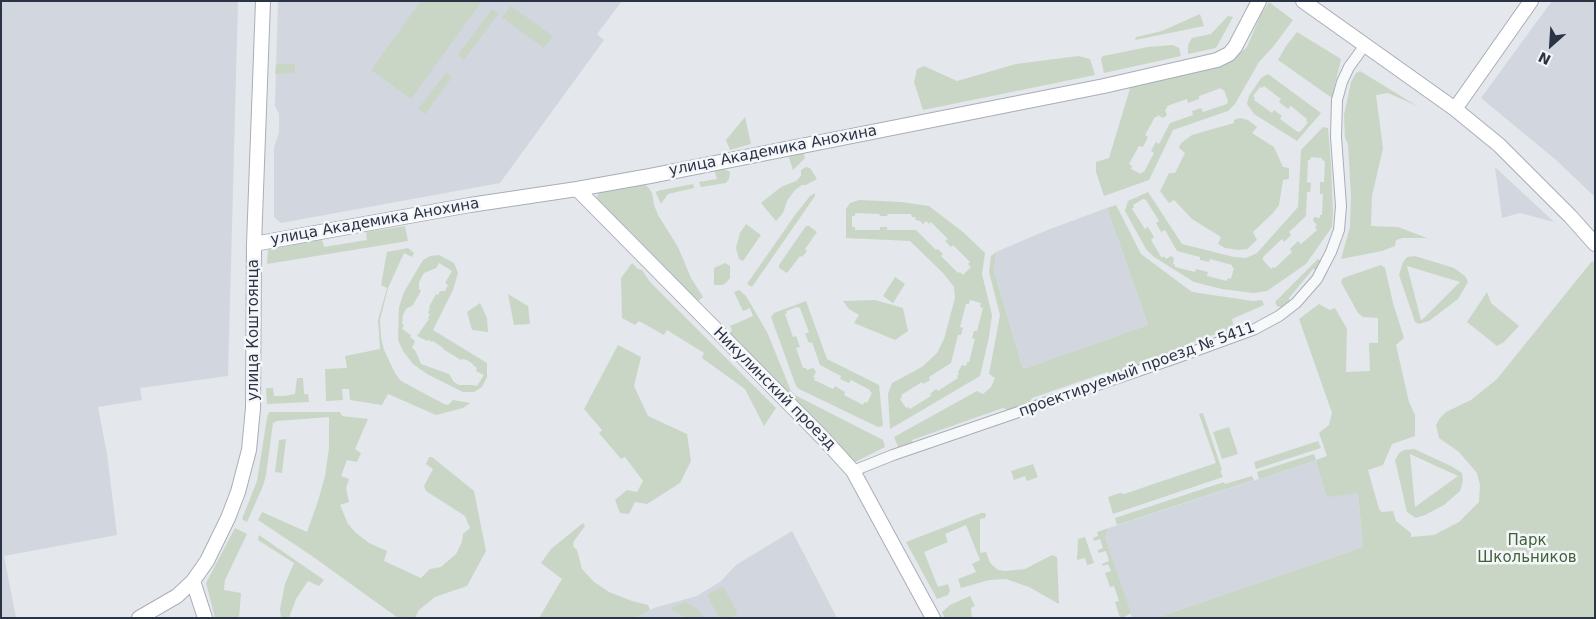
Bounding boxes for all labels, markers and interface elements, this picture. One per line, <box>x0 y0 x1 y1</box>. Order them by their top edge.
north arrow <box>1526 20 1576 70</box>
text: N <box>1536 49 1553 68</box>
street label: улица Академика Анохина <box>668 122 878 180</box>
street label: улица Академика Анохина <box>269 195 481 249</box>
street label: улица Коштоянца <box>245 259 263 401</box>
street label: проектируемый проезд № 5411 <box>1016 319 1258 421</box>
street label: Никулинский проезд <box>709 324 839 454</box>
park label: Парк Школьников <box>1477 532 1577 567</box>

